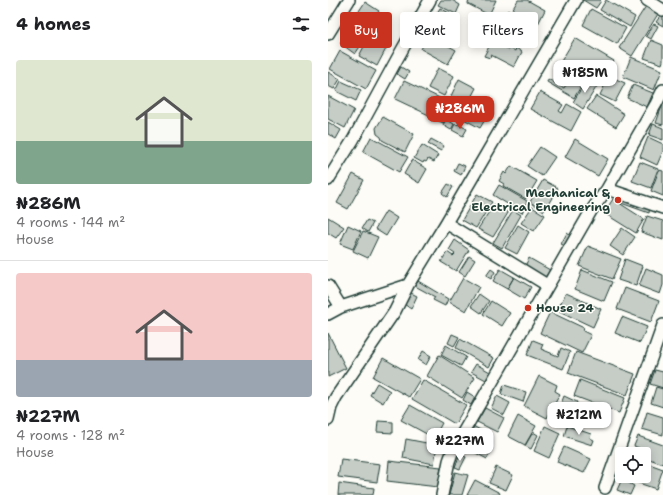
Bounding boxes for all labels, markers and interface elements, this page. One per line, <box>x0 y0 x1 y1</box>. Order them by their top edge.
chip: Buy <box>340 12 392 48</box>
chip: Rent <box>400 12 460 48</box>
chip: Filters <box>468 12 538 48</box>
text: 4 homes <box>16 13 91 35</box>
icon: filters <box>290 13 312 35</box>
pin: ₦185M <box>557 60 613 94</box>
text: ₦185M <box>562 64 608 81</box>
icon: home <box>128 86 200 158</box>
pin: ₦286M <box>432 96 488 130</box>
text: ₦286M <box>435 100 485 117</box>
place label: Mechanical & Electrical Engineering <box>471 185 611 215</box>
text: ₦286M <box>16 192 81 214</box>
marker: Mechanical & Electrical Engineering <box>613 195 623 205</box>
text: 4 rooms · 144 m² <box>16 214 125 231</box>
text: House <box>16 231 54 248</box>
icon: home <box>128 299 200 371</box>
place label: House 24 <box>536 300 594 316</box>
marker: House 24 <box>523 303 533 313</box>
pin: ₦212M <box>551 402 607 436</box>
text: ₦227M <box>16 405 80 427</box>
text: ₦212M <box>556 406 602 423</box>
text: 4 rooms · 128 m² <box>16 427 125 444</box>
pin: ₦227M <box>432 428 488 462</box>
text: ₦227M <box>436 432 484 449</box>
text: House <box>16 444 54 461</box>
map controls <box>615 447 651 483</box>
button: locate <box>615 447 651 483</box>

